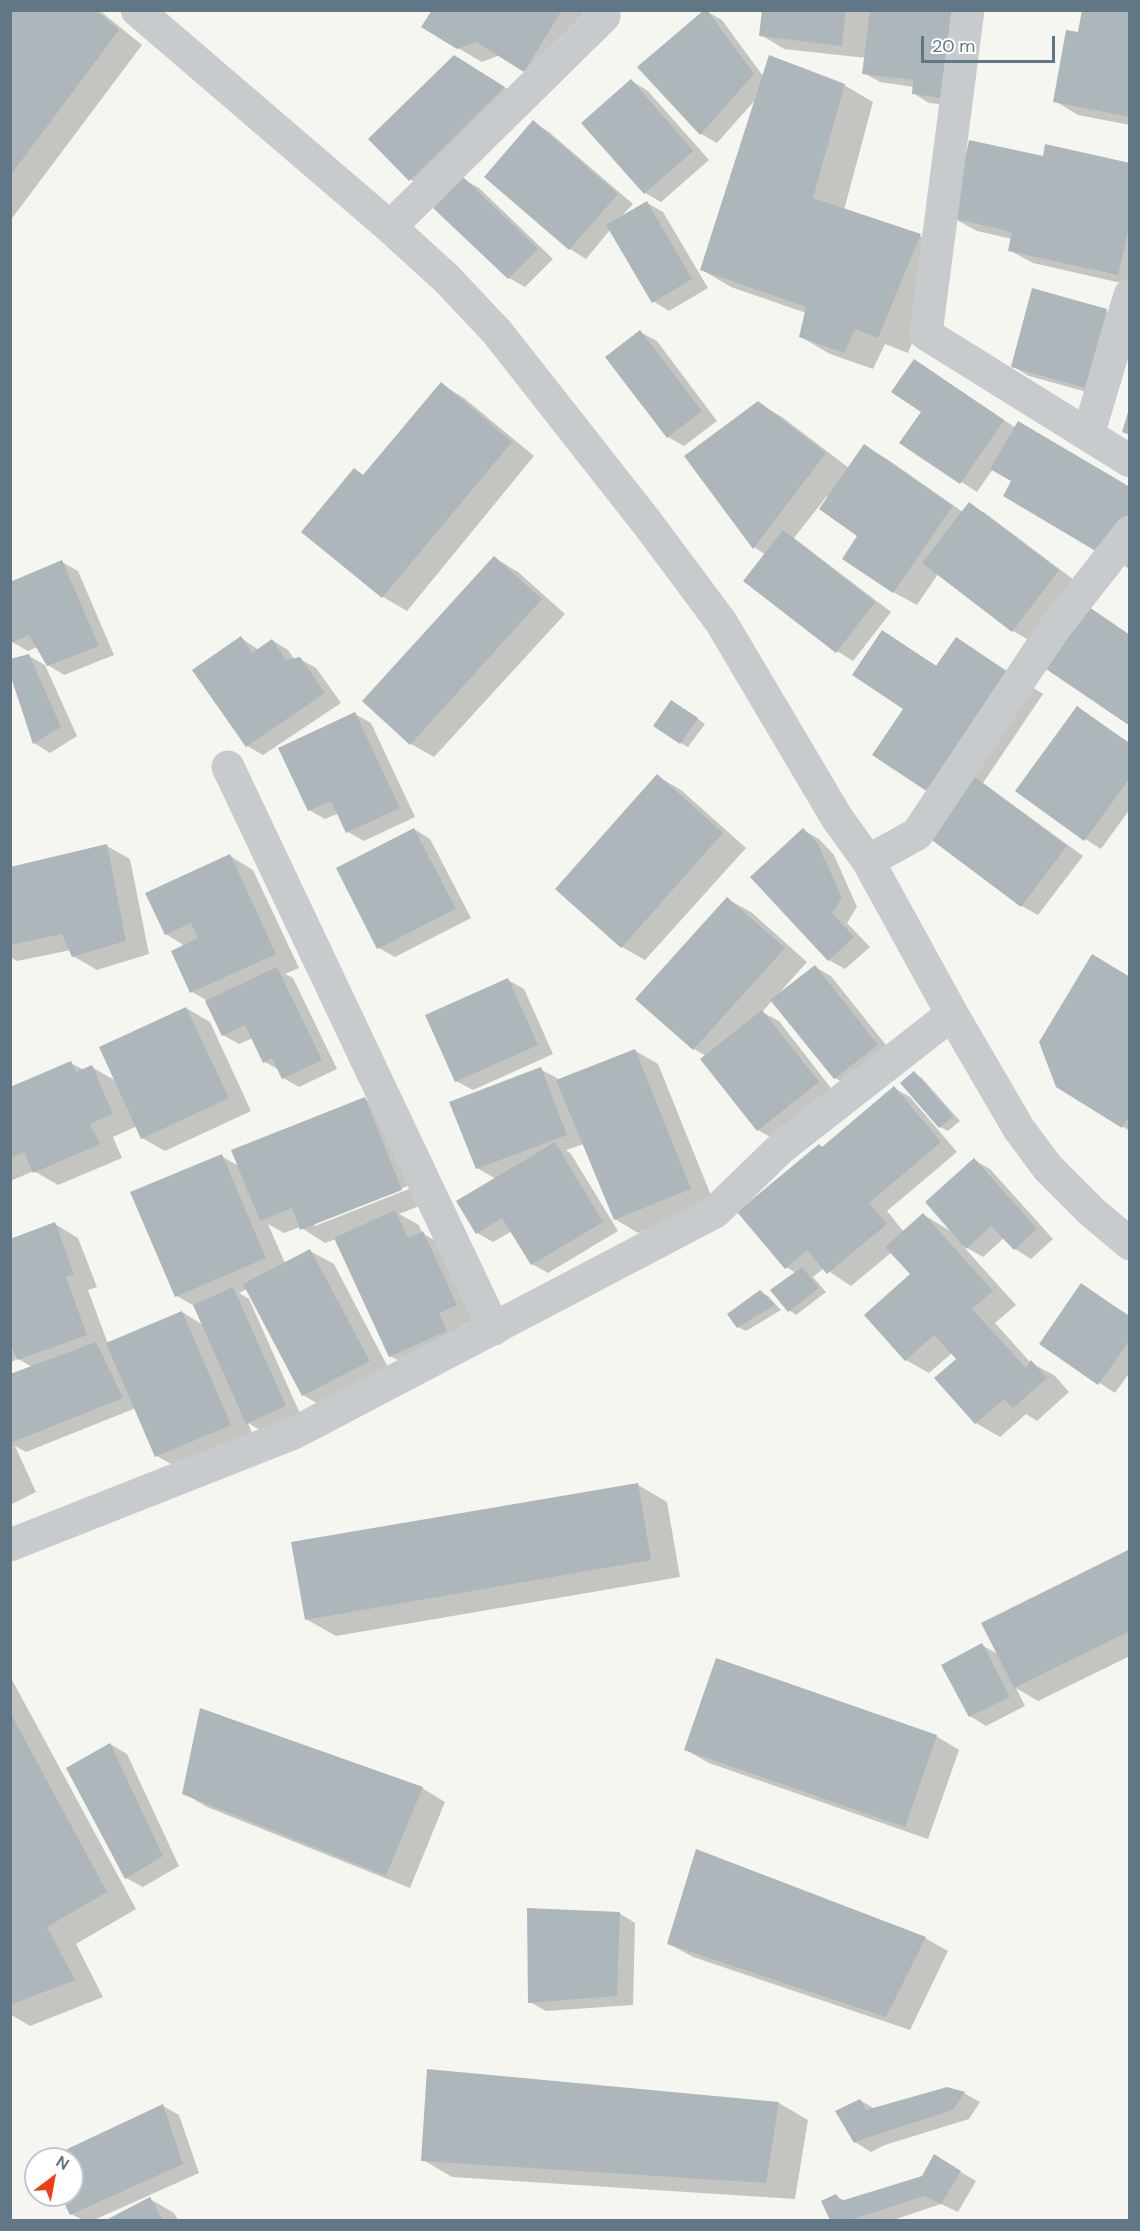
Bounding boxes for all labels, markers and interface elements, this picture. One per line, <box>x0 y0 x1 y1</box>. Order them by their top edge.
scale bar <box>924 24 1058 62</box>
text: 20 m <box>932 34 975 58</box>
north arrow <box>24 2147 84 2207</box>
text: N <box>52 2151 73 2175</box>

